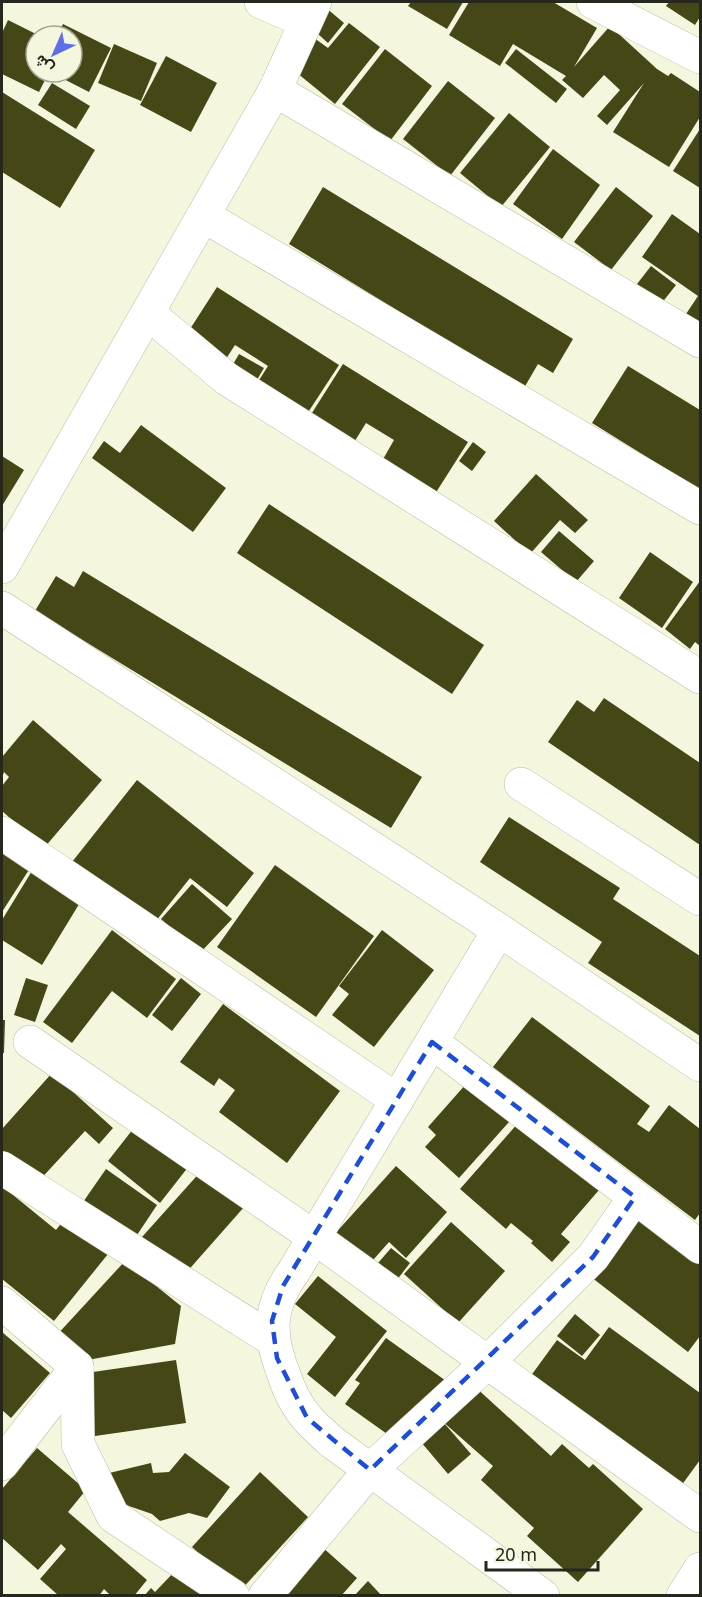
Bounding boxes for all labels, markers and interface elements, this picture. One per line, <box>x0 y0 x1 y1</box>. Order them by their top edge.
north arrow <box>24 24 84 84</box>
text: ش <box>29 50 58 79</box>
scale bar <box>486 1534 598 1572</box>
text: 20 m <box>495 1542 537 1566</box>

